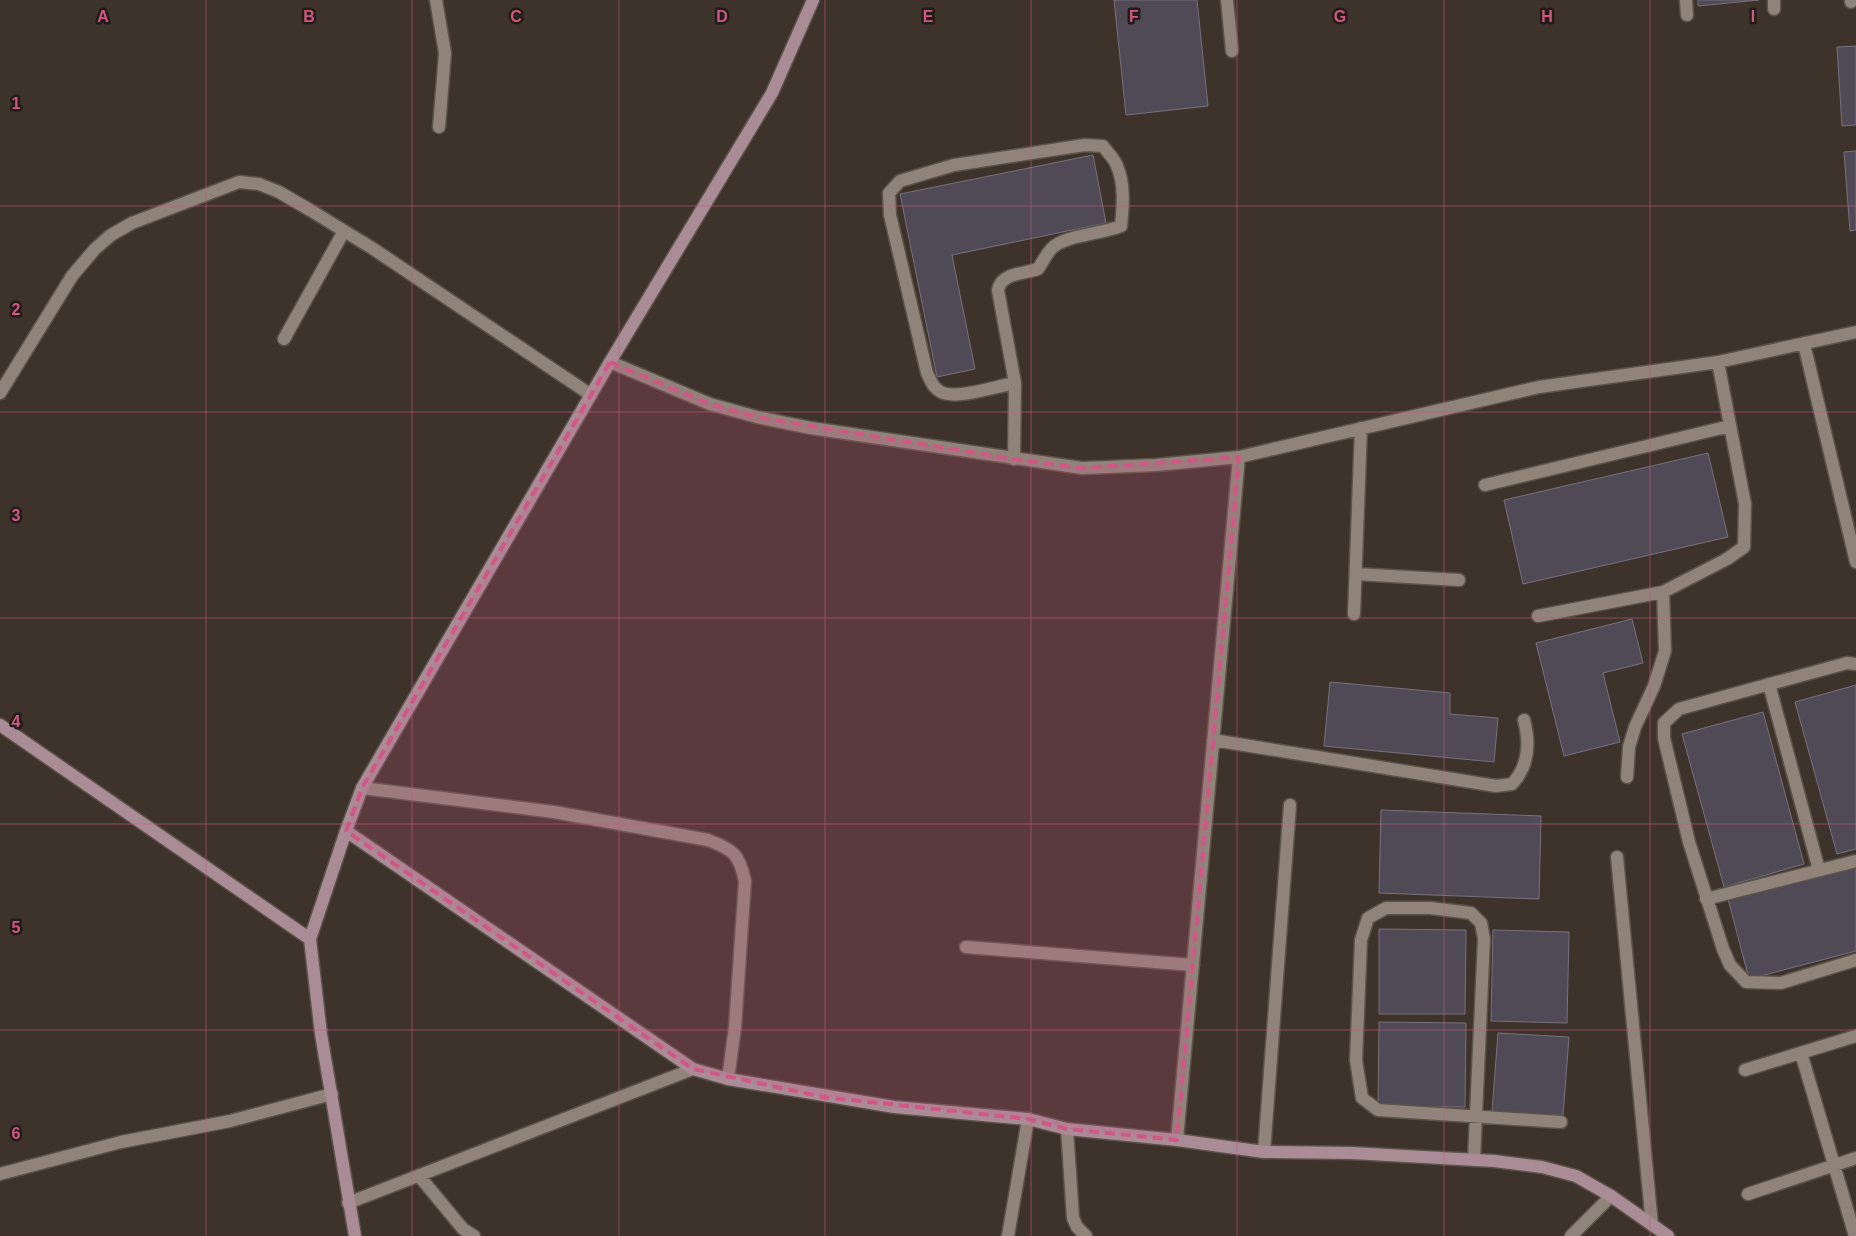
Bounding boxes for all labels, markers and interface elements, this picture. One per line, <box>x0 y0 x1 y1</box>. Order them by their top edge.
text: A <box>97 8 109 25</box>
text: B <box>303 8 315 25</box>
text: C <box>510 8 522 25</box>
text: D <box>716 8 728 25</box>
text: E <box>923 8 934 25</box>
text: F <box>1129 8 1139 25</box>
text: G <box>1334 8 1346 25</box>
text: H <box>1541 8 1553 25</box>
text: I <box>1751 8 1755 25</box>
text: 1 <box>12 95 21 112</box>
text: 2 <box>12 301 21 318</box>
text: 3 <box>12 507 21 524</box>
text: 4 <box>12 713 21 730</box>
text: 5 <box>12 919 21 936</box>
text: 6 <box>12 1125 21 1142</box>

